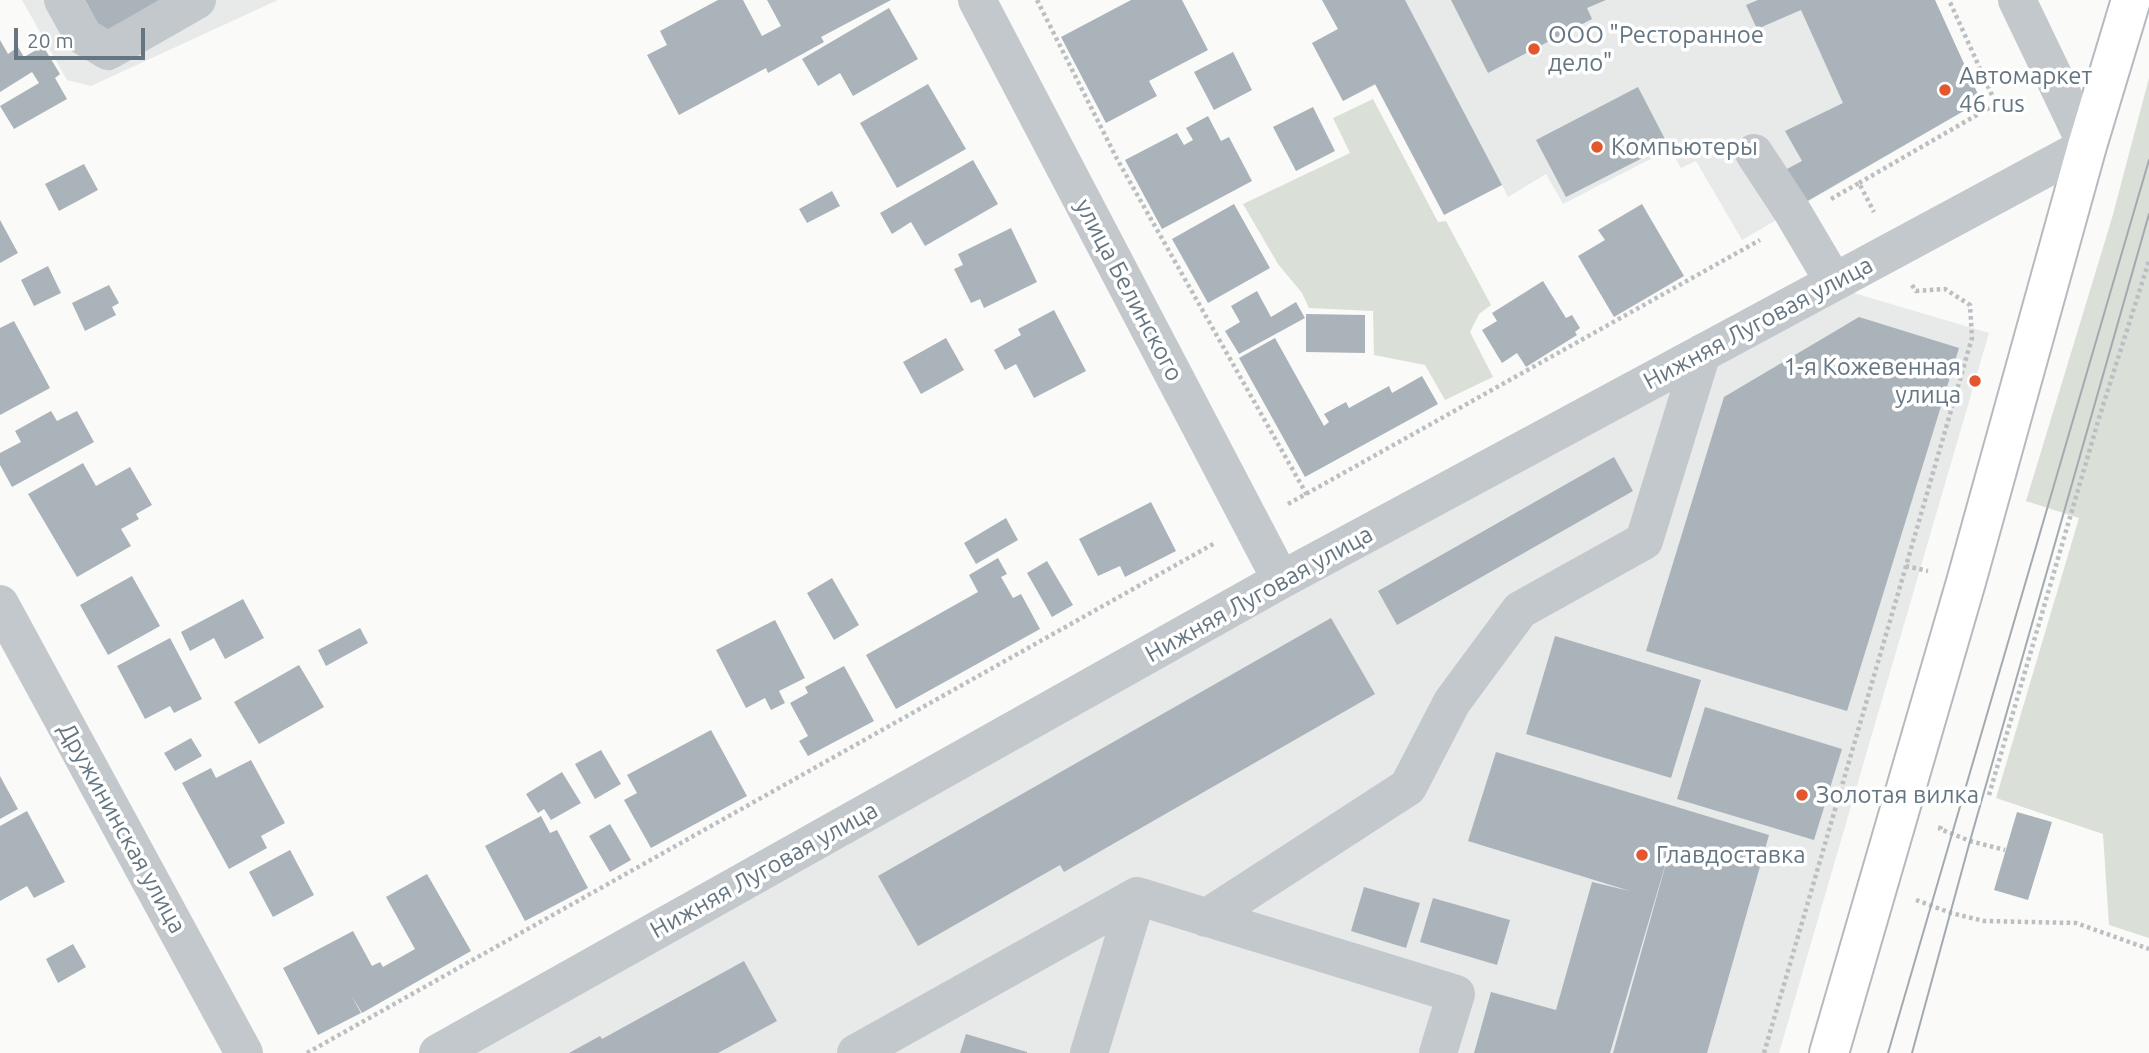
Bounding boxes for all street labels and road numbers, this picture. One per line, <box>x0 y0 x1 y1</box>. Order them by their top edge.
street label: улица Белинского <box>1069 194 1189 386</box>
street label: Нижняя Луговая улица <box>1638 250 1878 396</box>
street label: Нижняя Луговая улица <box>1140 519 1378 669</box>
street label: Дружининская улица <box>52 718 192 938</box>
street label: Нижняя Луговая улица <box>645 795 883 945</box>

